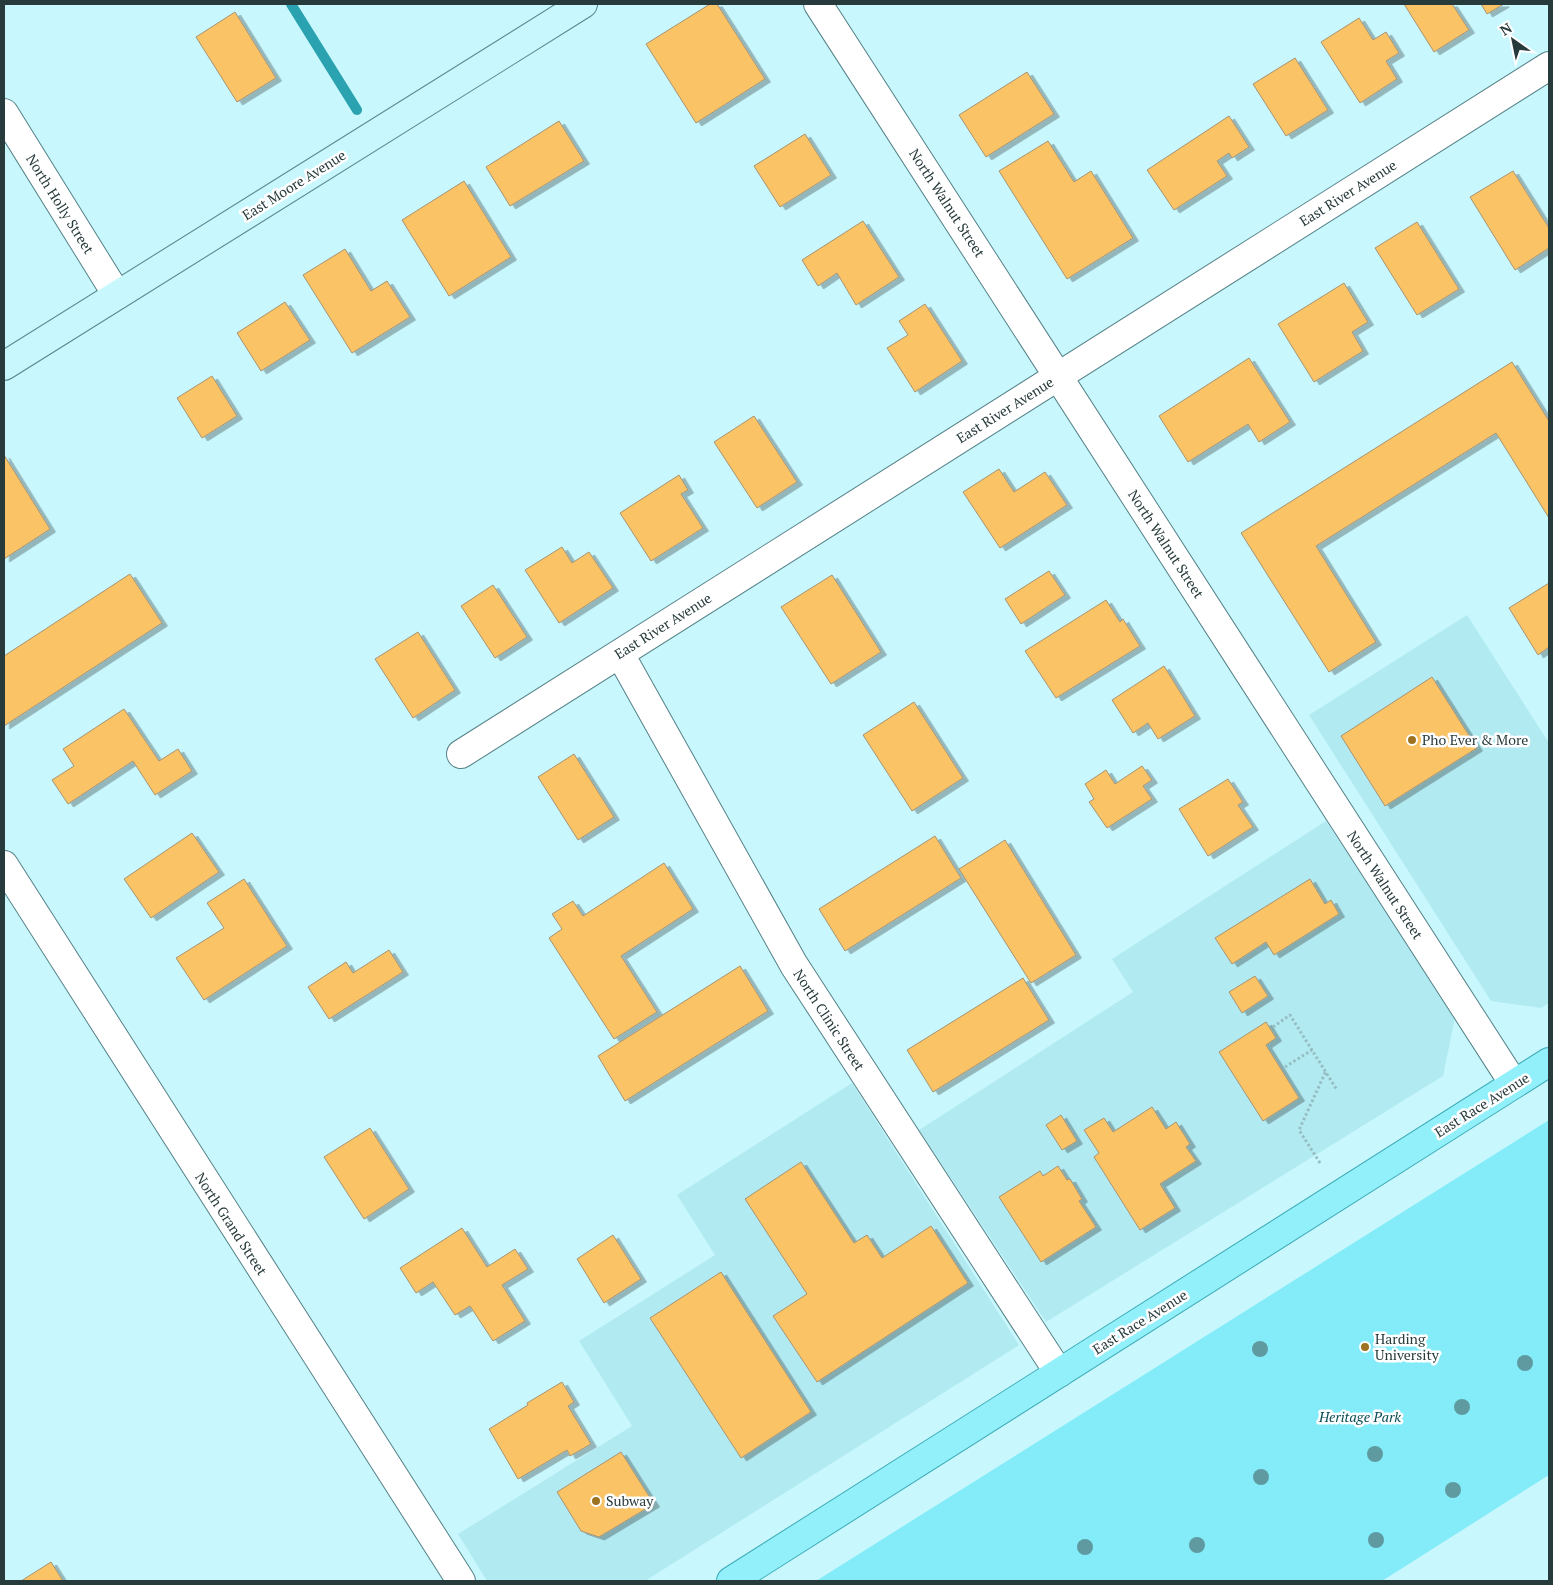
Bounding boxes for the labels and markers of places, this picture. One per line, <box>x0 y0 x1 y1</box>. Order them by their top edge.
place label: Pho Ever & More <box>1422 730 1528 749</box>
marker: Pho Ever & More <box>1406 734 1418 746</box>
place label: Harding University <box>1375 1329 1440 1364</box>
marker: Harding University <box>1359 1341 1371 1353</box>
place label: Subway <box>606 1491 654 1510</box>
marker: Subway <box>590 1495 602 1507</box>

